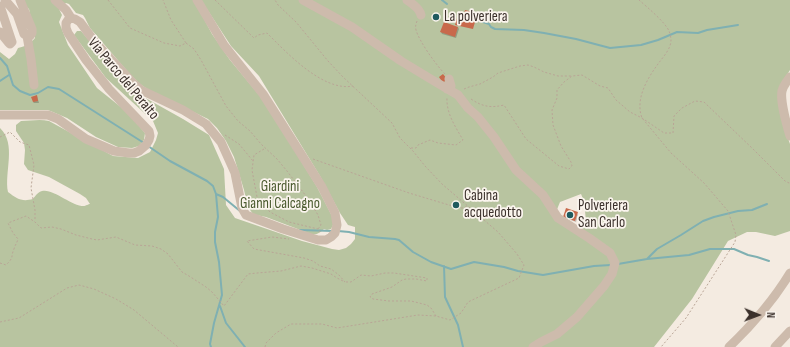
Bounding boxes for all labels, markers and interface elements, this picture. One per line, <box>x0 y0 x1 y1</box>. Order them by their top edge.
place label: La polveriera <box>444 8 508 26</box>
marker: La polveriera <box>431 12 441 22</box>
street label: Via Parco del Peralto <box>84 34 162 124</box>
park label: Giardini Gianni Calcagno <box>240 178 320 213</box>
place label: Cabina acquedotto <box>464 187 522 222</box>
place label: Polveriera San Carlo <box>578 197 628 232</box>
marker: Cabina acquedotto <box>451 200 461 210</box>
marker: Polveriera San Carlo <box>565 210 575 220</box>
north arrow <box>738 295 778 335</box>
text: N <box>764 312 777 318</box>

